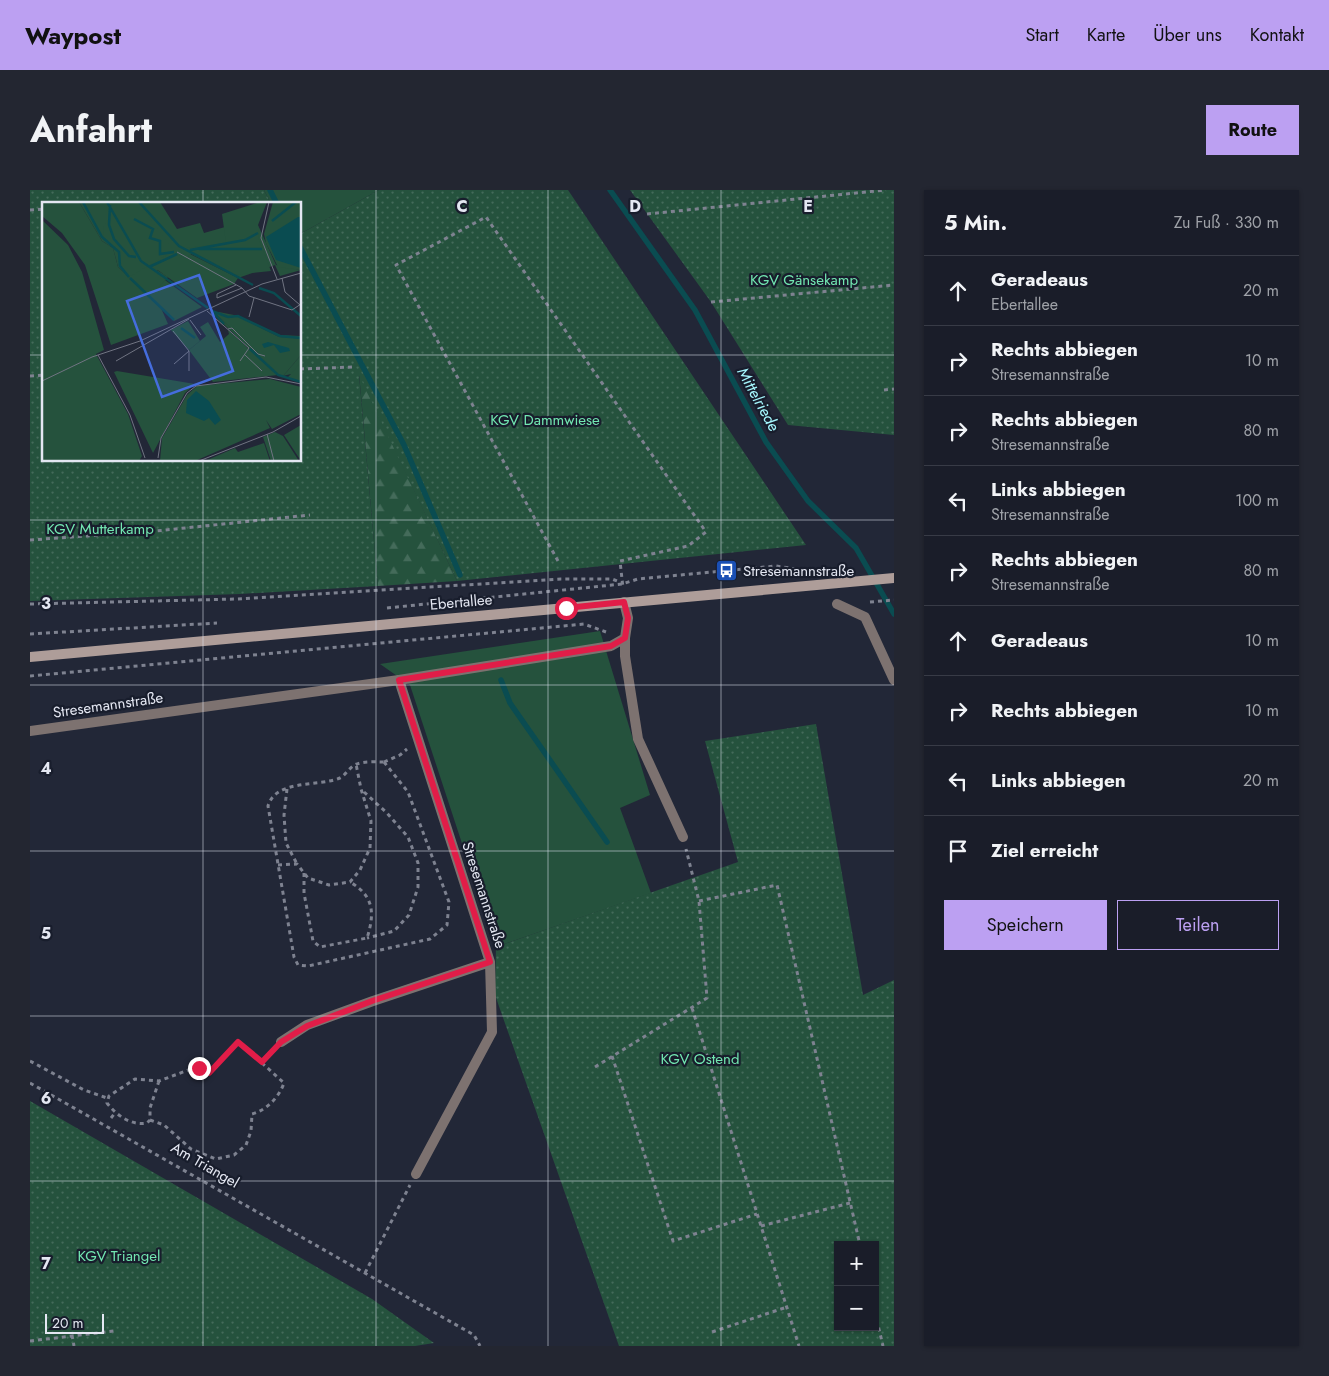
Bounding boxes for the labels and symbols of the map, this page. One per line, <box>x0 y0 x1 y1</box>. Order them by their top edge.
text: C <box>456 195 468 218</box>
text: D <box>629 195 641 218</box>
text: E <box>803 195 813 218</box>
inset map <box>42 202 301 461</box>
park label: KGV Gänsekamp <box>750 269 858 291</box>
water label: Mittelriede <box>732 363 786 435</box>
park label: KGV Dammwiese <box>490 409 600 431</box>
park label: KGV Mutterkamp <box>46 518 154 540</box>
bus stop icon: Stresemannstraße <box>715 559 739 583</box>
place label: Stresemannstraße <box>743 560 854 582</box>
street label: Ebertallee <box>429 588 494 616</box>
text: 3 <box>41 592 51 615</box>
route start <box>555 597 578 620</box>
street label: Stresemannstraße <box>51 686 165 724</box>
text: 4 <box>40 757 52 780</box>
street label: Stresemannstraße <box>456 839 512 951</box>
text: 5 <box>41 922 51 945</box>
park label: KGV Ostend <box>661 1048 739 1070</box>
route end <box>188 1057 211 1080</box>
text: 6 <box>41 1087 51 1110</box>
street label: Am Triangel <box>167 1137 243 1193</box>
park label: KGV Triangel <box>78 1245 160 1267</box>
text: 7 <box>41 1252 51 1275</box>
scale bar <box>45 1311 104 1334</box>

